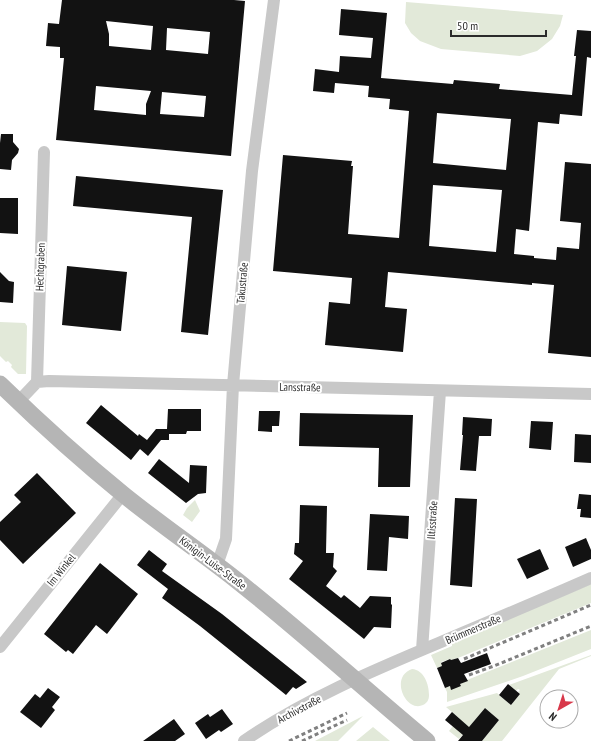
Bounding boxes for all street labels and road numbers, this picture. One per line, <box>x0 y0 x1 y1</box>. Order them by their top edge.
street label: Hechtgraben <box>32 242 48 291</box>
street label: Takustraße <box>233 261 251 304</box>
street label: Lansstraße <box>279 380 321 394</box>
street label: Iltisstraße <box>424 500 440 540</box>
street label: Königin-Luise-Straße <box>177 533 250 593</box>
street label: Im Winkel <box>44 551 79 589</box>
street label: Brümmerstraße <box>443 611 503 647</box>
street label: Archivstraße <box>275 691 324 726</box>

